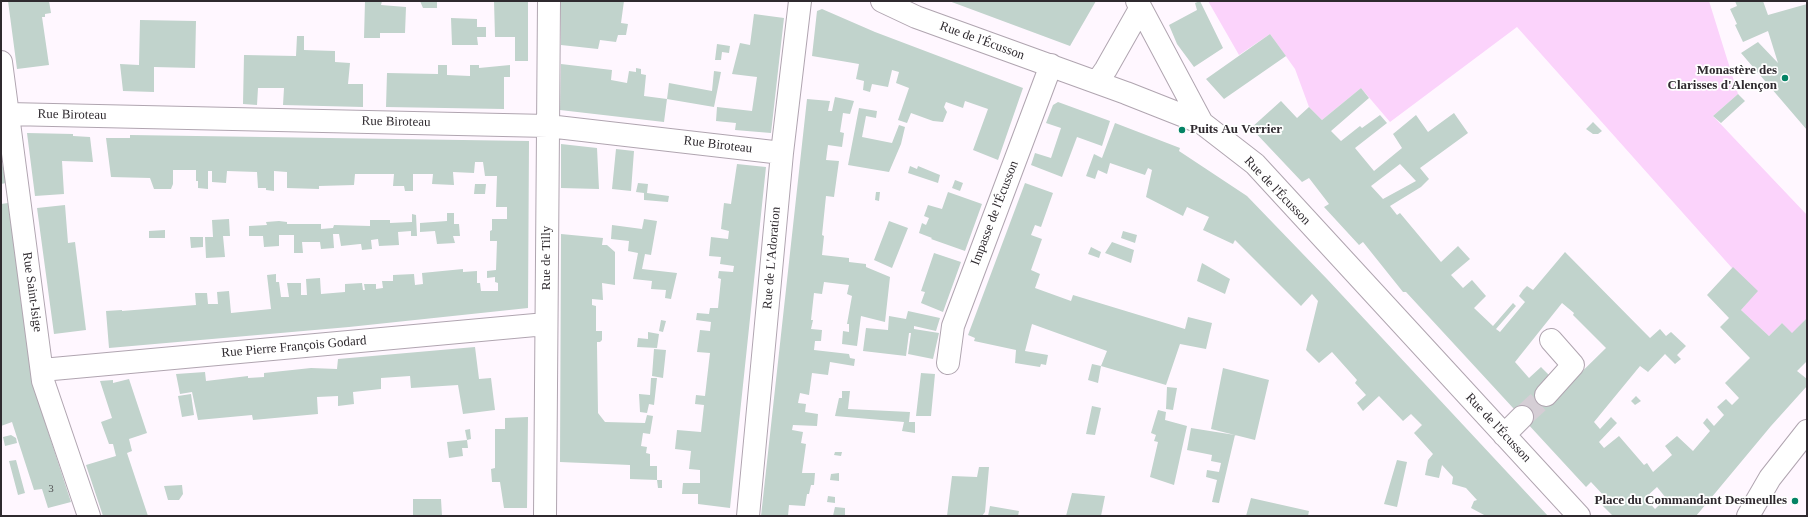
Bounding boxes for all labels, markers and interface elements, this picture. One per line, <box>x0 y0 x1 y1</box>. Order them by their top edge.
street label: Rue de l'Écusson <box>938 18 1026 64</box>
place label: Monastère des Clarisses d'Alençon <box>1668 63 1777 94</box>
marker: Monastère des Clarisses d'Alençon <box>1780 73 1790 83</box>
street label: Rue Biroteau <box>37 107 107 123</box>
street label: Rue Biroteau <box>361 114 431 130</box>
place label: Puits Au Verrier <box>1190 122 1282 138</box>
marker: Puits Au Verrier <box>1177 125 1187 135</box>
street label: Rue Biroteau <box>683 133 753 157</box>
street label: Rue de l'Écusson <box>1240 154 1314 228</box>
street label: Impasse de l'Écusson <box>968 159 1022 267</box>
street label: Rue de L'Adoration <box>760 206 784 310</box>
street label: Rue de Tilly <box>539 226 555 290</box>
street label: Rue Saint-Isige <box>19 251 45 333</box>
street label: Rue Pierre François Godard <box>221 333 367 361</box>
street label: Rue de l'Écusson <box>1462 390 1534 466</box>
house number: 3 <box>48 482 54 496</box>
place label: Place du Commandant Desmeulles <box>1595 493 1787 509</box>
marker: Place du Commandant Desmeulles <box>1790 496 1800 506</box>

